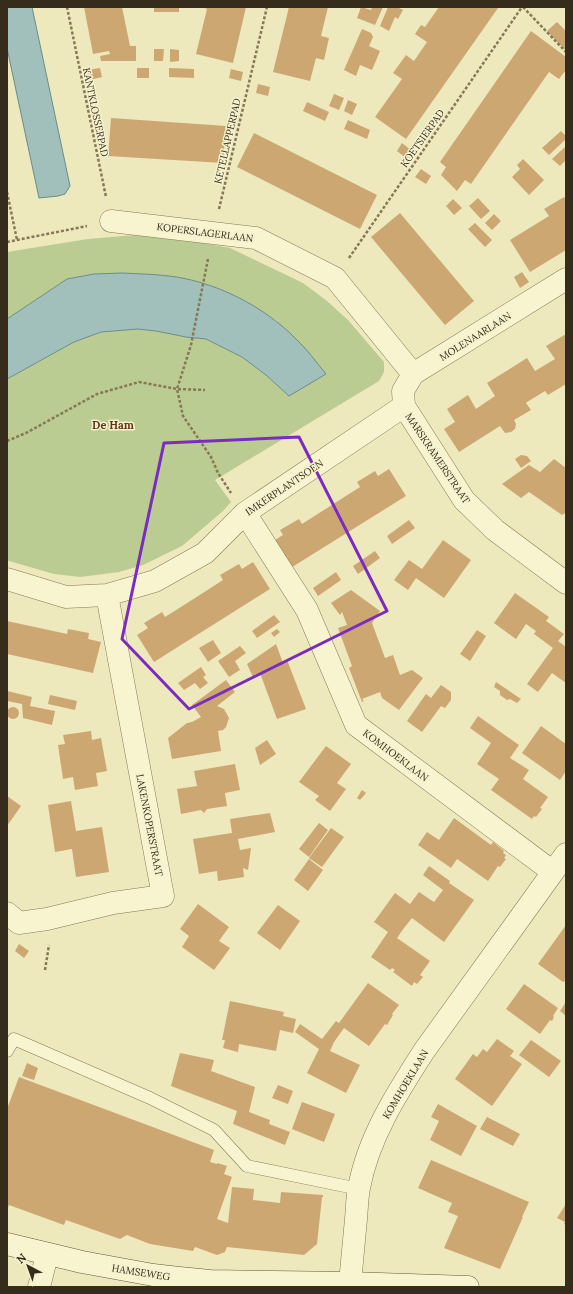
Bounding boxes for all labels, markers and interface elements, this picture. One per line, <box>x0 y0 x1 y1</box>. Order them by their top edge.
street label: KANTKLOSSERPAD <box>80 66 111 158</box>
street label: KETELLAPPERPAD <box>211 97 244 185</box>
street label: KOETSIERPAD <box>398 107 447 170</box>
street label: KOPERSLAGERLAAN <box>156 220 254 245</box>
street label: MOLENAARLAAN <box>437 309 514 364</box>
street label: MARSKRAMERSTRAAT <box>402 410 473 507</box>
district label: De Ham <box>92 418 134 432</box>
street label: IMKERPLANTSOEN <box>243 456 326 518</box>
street label: KOMHOEKLAAN <box>360 726 431 785</box>
street label: LAKENKOPERSTRAAT <box>133 773 166 878</box>
street label: KOMHOEKLAAN <box>380 1047 431 1121</box>
north arrow <box>8 1246 48 1286</box>
text: N <box>14 1250 30 1267</box>
street label: HAMSEWEG <box>111 1261 171 1284</box>

